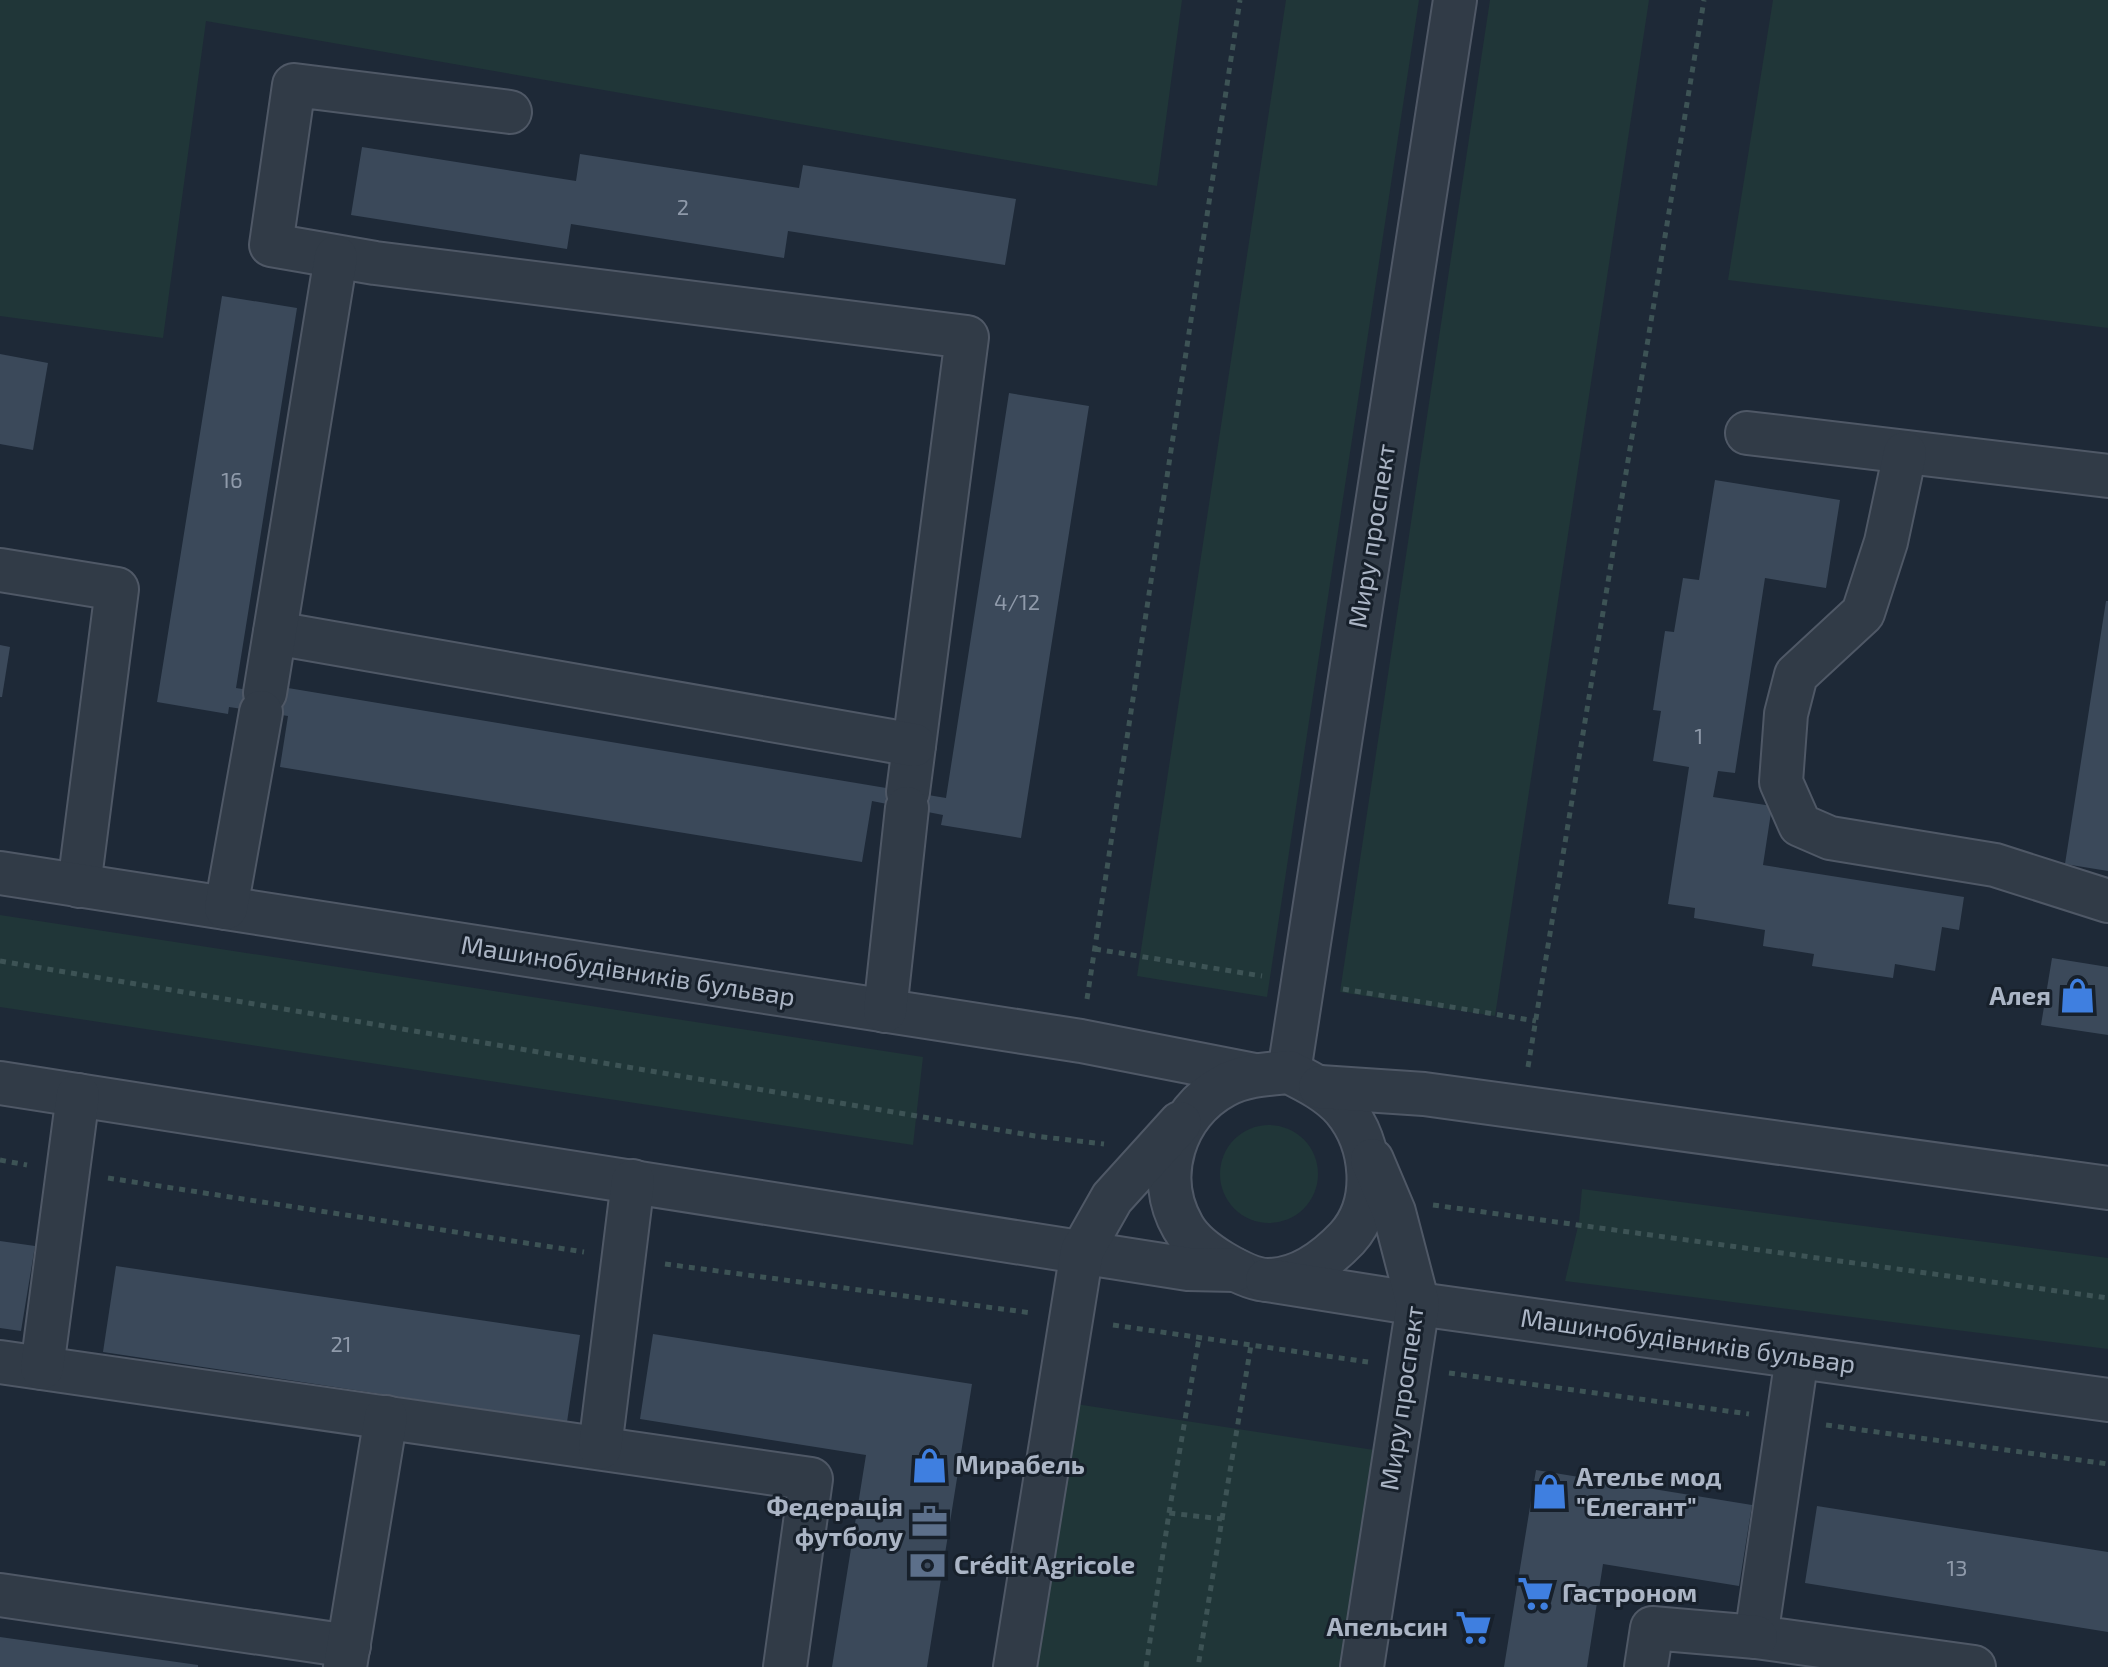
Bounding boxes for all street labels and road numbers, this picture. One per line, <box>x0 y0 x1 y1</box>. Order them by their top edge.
street label: Миру проспект <box>1341 441 1401 630</box>
street label: Машинобудівників бульвар <box>459 928 797 1012</box>
street label: Машинобудівників бульвар <box>1519 1301 1858 1379</box>
street label: Миру проспект <box>1372 1303 1430 1492</box>

